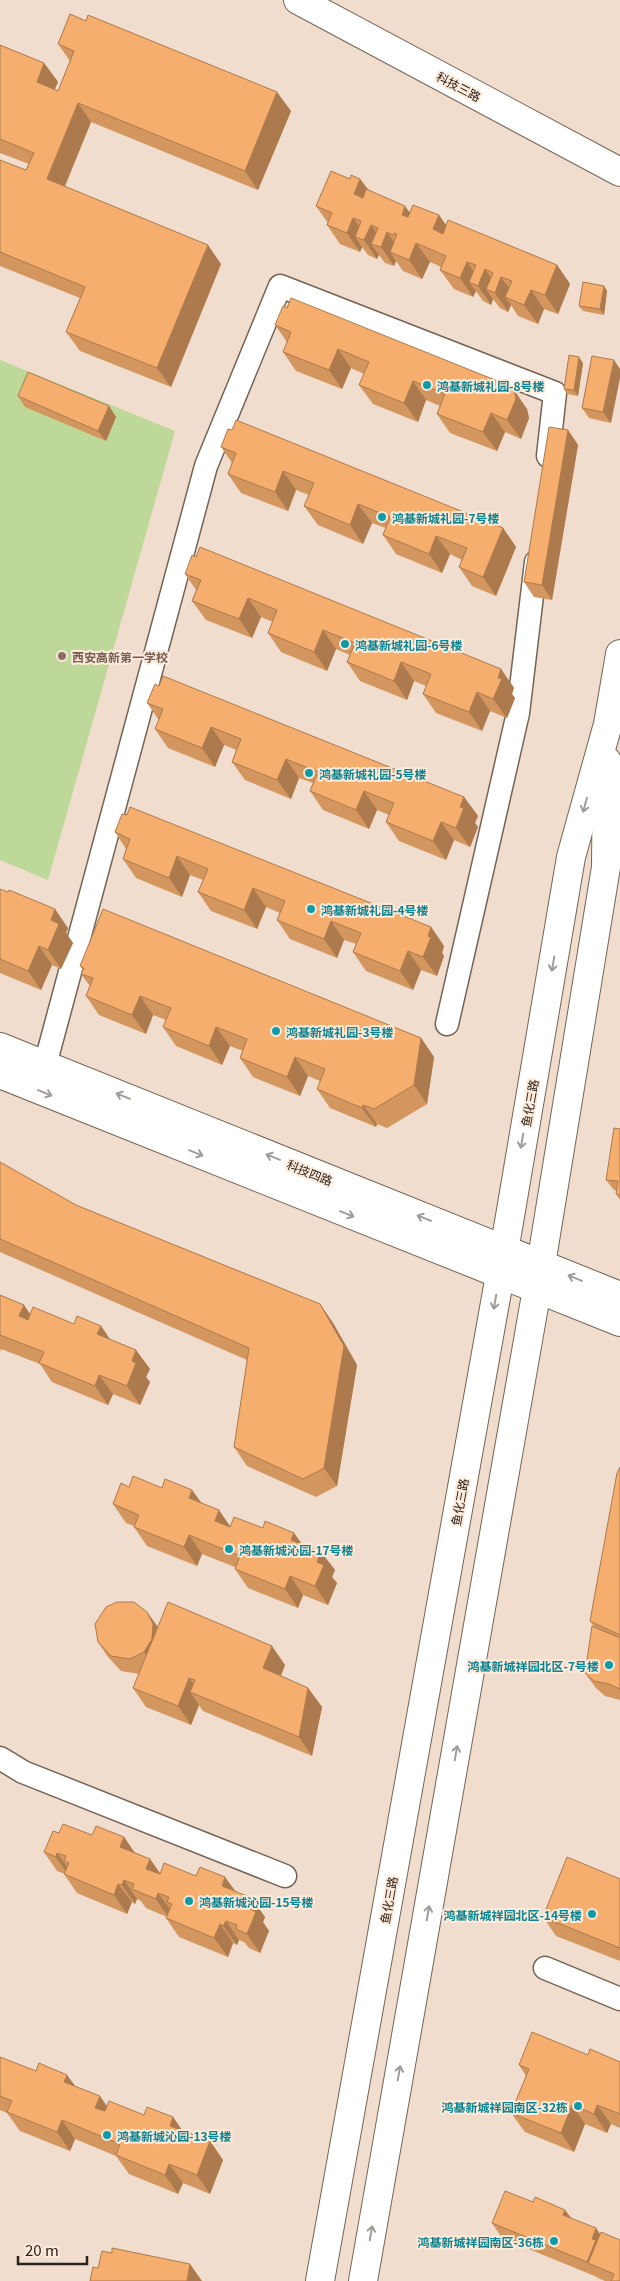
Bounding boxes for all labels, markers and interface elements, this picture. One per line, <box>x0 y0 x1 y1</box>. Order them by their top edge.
street label: 科技三路 <box>434 67 484 105</box>
place label: 鸿基新城礼园-8号楼 <box>437 377 545 394</box>
marker: 鸿基新城礼园-8号楼 <box>421 379 433 391</box>
place label: 鸿基新城礼园-7号楼 <box>392 509 500 526</box>
marker: 鸿基新城礼园-7号楼 <box>376 511 388 523</box>
place label: 鸿基新城礼园-6号楼 <box>355 636 463 653</box>
marker: 鸿基新城礼园-6号楼 <box>339 638 351 650</box>
place label: 西安高新第一学校 <box>72 648 168 665</box>
marker: 西安高新第一学校 <box>56 650 68 662</box>
place label: 鸿基新城礼园-5号楼 <box>319 765 427 782</box>
marker: 鸿基新城礼园-5号楼 <box>303 767 315 779</box>
one-way arrow <box>580 797 590 813</box>
place label: 鸿基新城礼园-4号楼 <box>321 901 429 918</box>
marker: 鸿基新城礼园-4号楼 <box>305 903 317 915</box>
one-way arrow <box>547 956 557 972</box>
place label: 鸿基新城礼园-3号楼 <box>286 1023 394 1040</box>
marker: 鸿基新城礼园-3号楼 <box>270 1025 282 1037</box>
street label: 鱼化三路 <box>516 1078 542 1128</box>
one-way arrow <box>37 1089 52 1098</box>
one-way arrow <box>115 1091 131 1100</box>
one-way arrow <box>517 1133 527 1149</box>
one-way arrow <box>188 1149 203 1159</box>
one-way arrow <box>266 1152 281 1161</box>
street label: 科技四路 <box>285 1155 335 1189</box>
one-way arrow <box>339 1209 354 1219</box>
one-way arrow <box>417 1213 432 1222</box>
one-way arrow <box>568 1273 583 1282</box>
one-way arrow <box>489 1293 499 1309</box>
street label: 鱼化三路 <box>446 1477 472 1527</box>
place label: 鸿基新城沁园-17号楼 <box>239 1541 354 1558</box>
marker: 鸿基新城沁园-17号楼 <box>223 1543 235 1555</box>
place label: 鸿基新城祥园北区-7号楼 <box>467 1657 599 1674</box>
marker: 鸿基新城祥园北区-7号楼 <box>603 1659 615 1671</box>
one-way arrow <box>451 1745 461 1761</box>
street label: 鱼化三路 <box>375 1875 401 1925</box>
place label: 鸿基新城沁园-15号楼 <box>199 1893 314 1910</box>
marker: 鸿基新城沁园-15号楼 <box>183 1895 195 1907</box>
one-way arrow <box>423 1905 433 1921</box>
place label: 鸿基新城祥园北区-14号楼 <box>443 1906 582 1923</box>
marker: 鸿基新城祥园北区-14号楼 <box>586 1908 598 1920</box>
one-way arrow <box>395 2065 405 2081</box>
place label: 鸿基新城祥园南区-32栋 <box>441 2098 568 2115</box>
marker: 鸿基新城祥园南区-32栋 <box>572 2100 584 2112</box>
place label: 鸿基新城沁园-13号楼 <box>117 2127 232 2144</box>
marker: 鸿基新城沁园-13号楼 <box>101 2129 113 2141</box>
one-way arrow <box>367 2225 377 2241</box>
place label: 鸿基新城祥园南区-36栋 <box>417 2233 544 2250</box>
scale bar <box>18 2234 86 2266</box>
marker: 鸿基新城祥园南区-36栋 <box>548 2235 560 2247</box>
text: 20 m <box>25 2239 59 2260</box>

